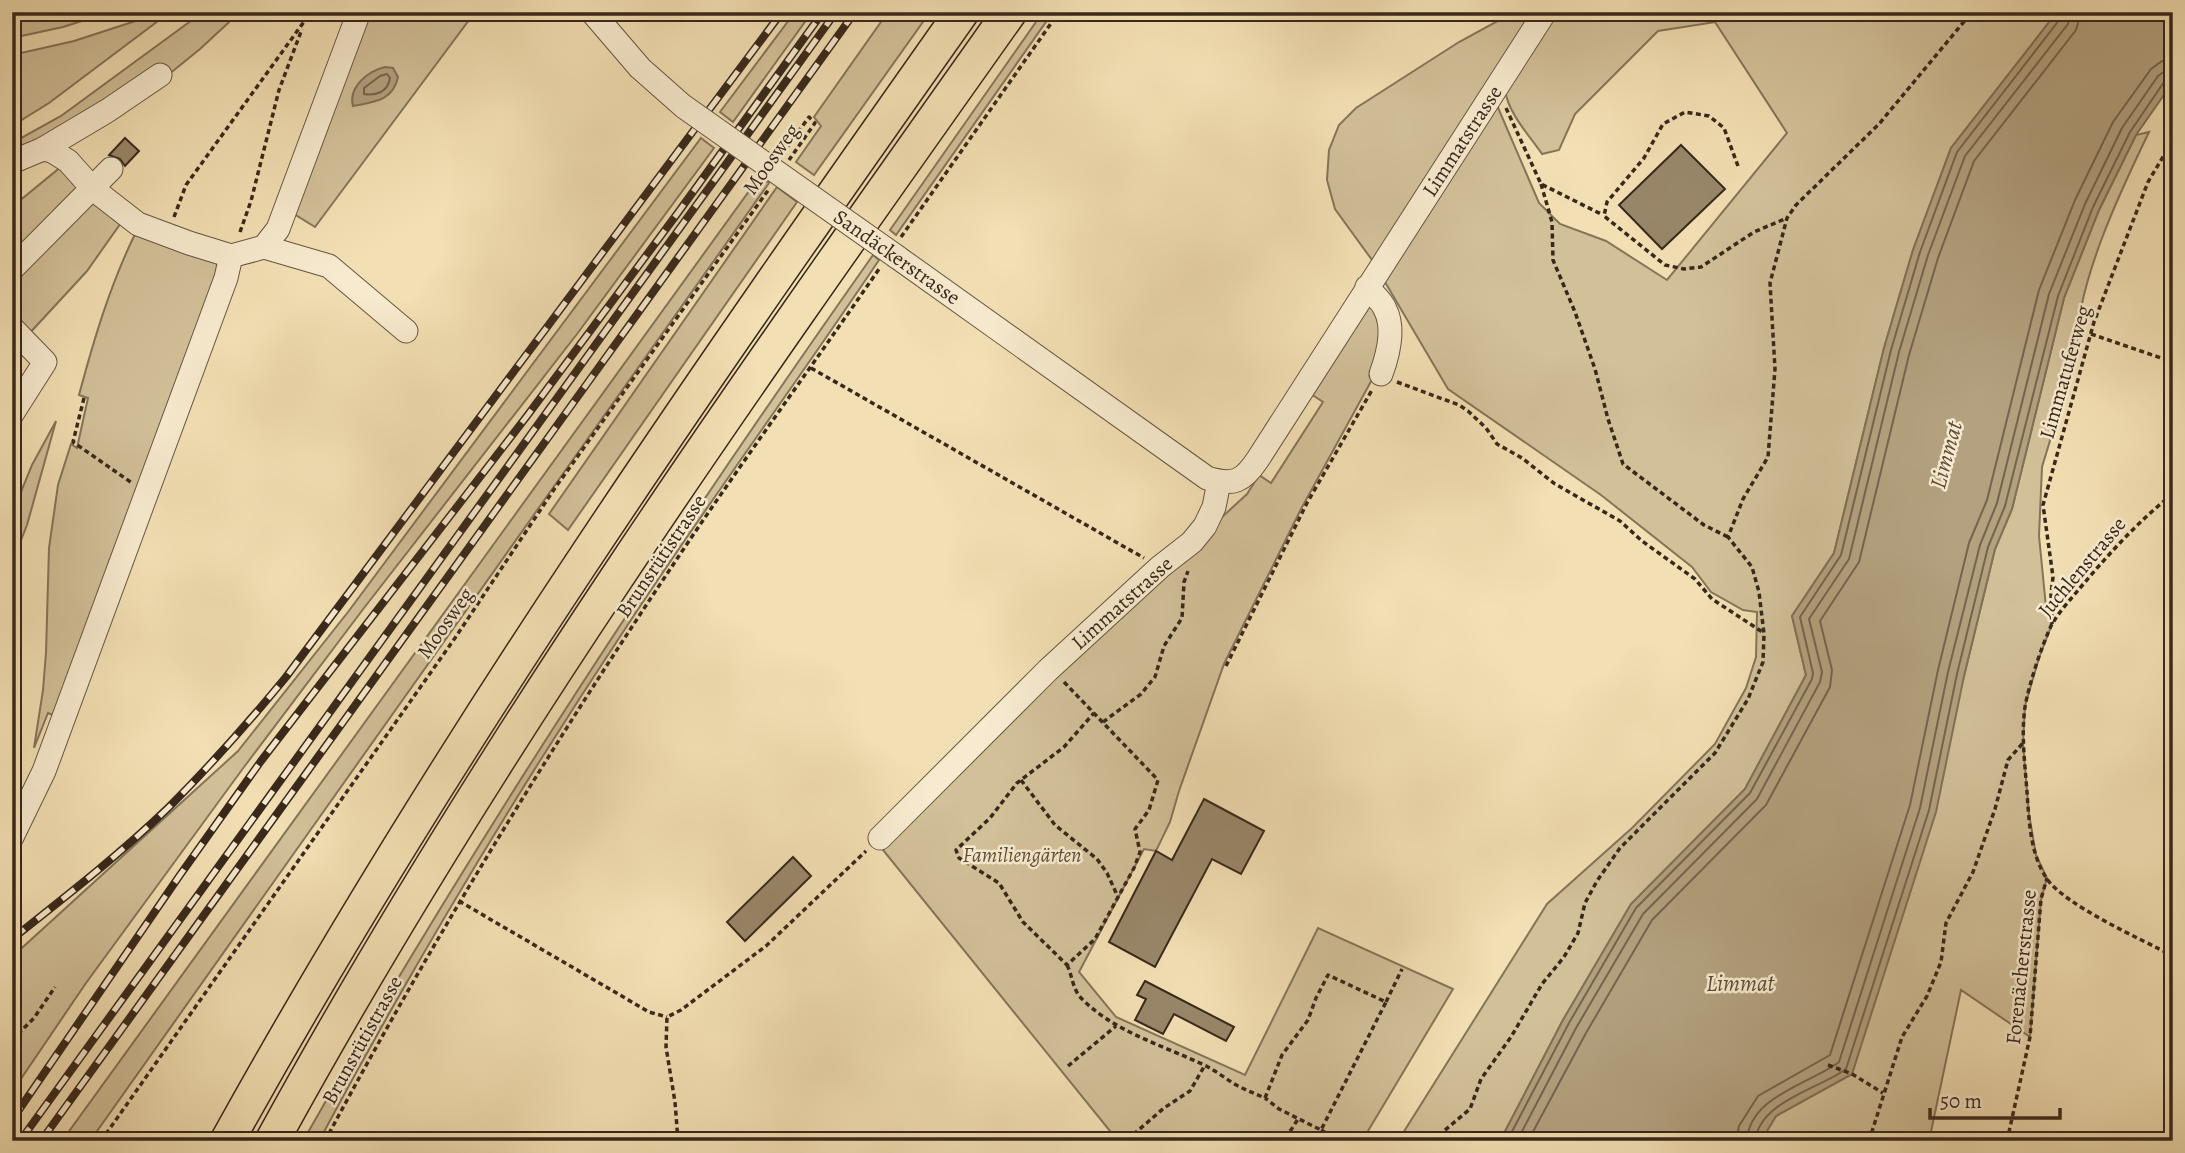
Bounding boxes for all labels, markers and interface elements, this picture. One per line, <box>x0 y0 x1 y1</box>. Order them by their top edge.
street label: Limmatstrasse <box>1416 80 1508 202</box>
street label: Moosweg <box>736 117 806 200</box>
street label: Sandäckerstrasse <box>828 203 966 311</box>
street label: Limmatuferweg <box>2033 301 2098 442</box>
water label: Limmat <box>1922 417 1970 492</box>
street label: Brunsrütistrasse <box>609 489 713 623</box>
street label: Juchlenstrasse <box>2032 511 2132 623</box>
street label: Limmatstrasse <box>1065 550 1179 656</box>
street label: Moosweg <box>410 581 480 664</box>
park label: Familiengärten <box>963 841 1081 869</box>
street label: Forenächerstrasse <box>1999 888 2043 1046</box>
water label: Limmat <box>1706 968 1776 999</box>
street label: Brunsrütistrasse <box>315 971 409 1109</box>
scale bar <box>1930 1076 2059 1120</box>
text: 50 m <box>1940 1087 1982 1115</box>

